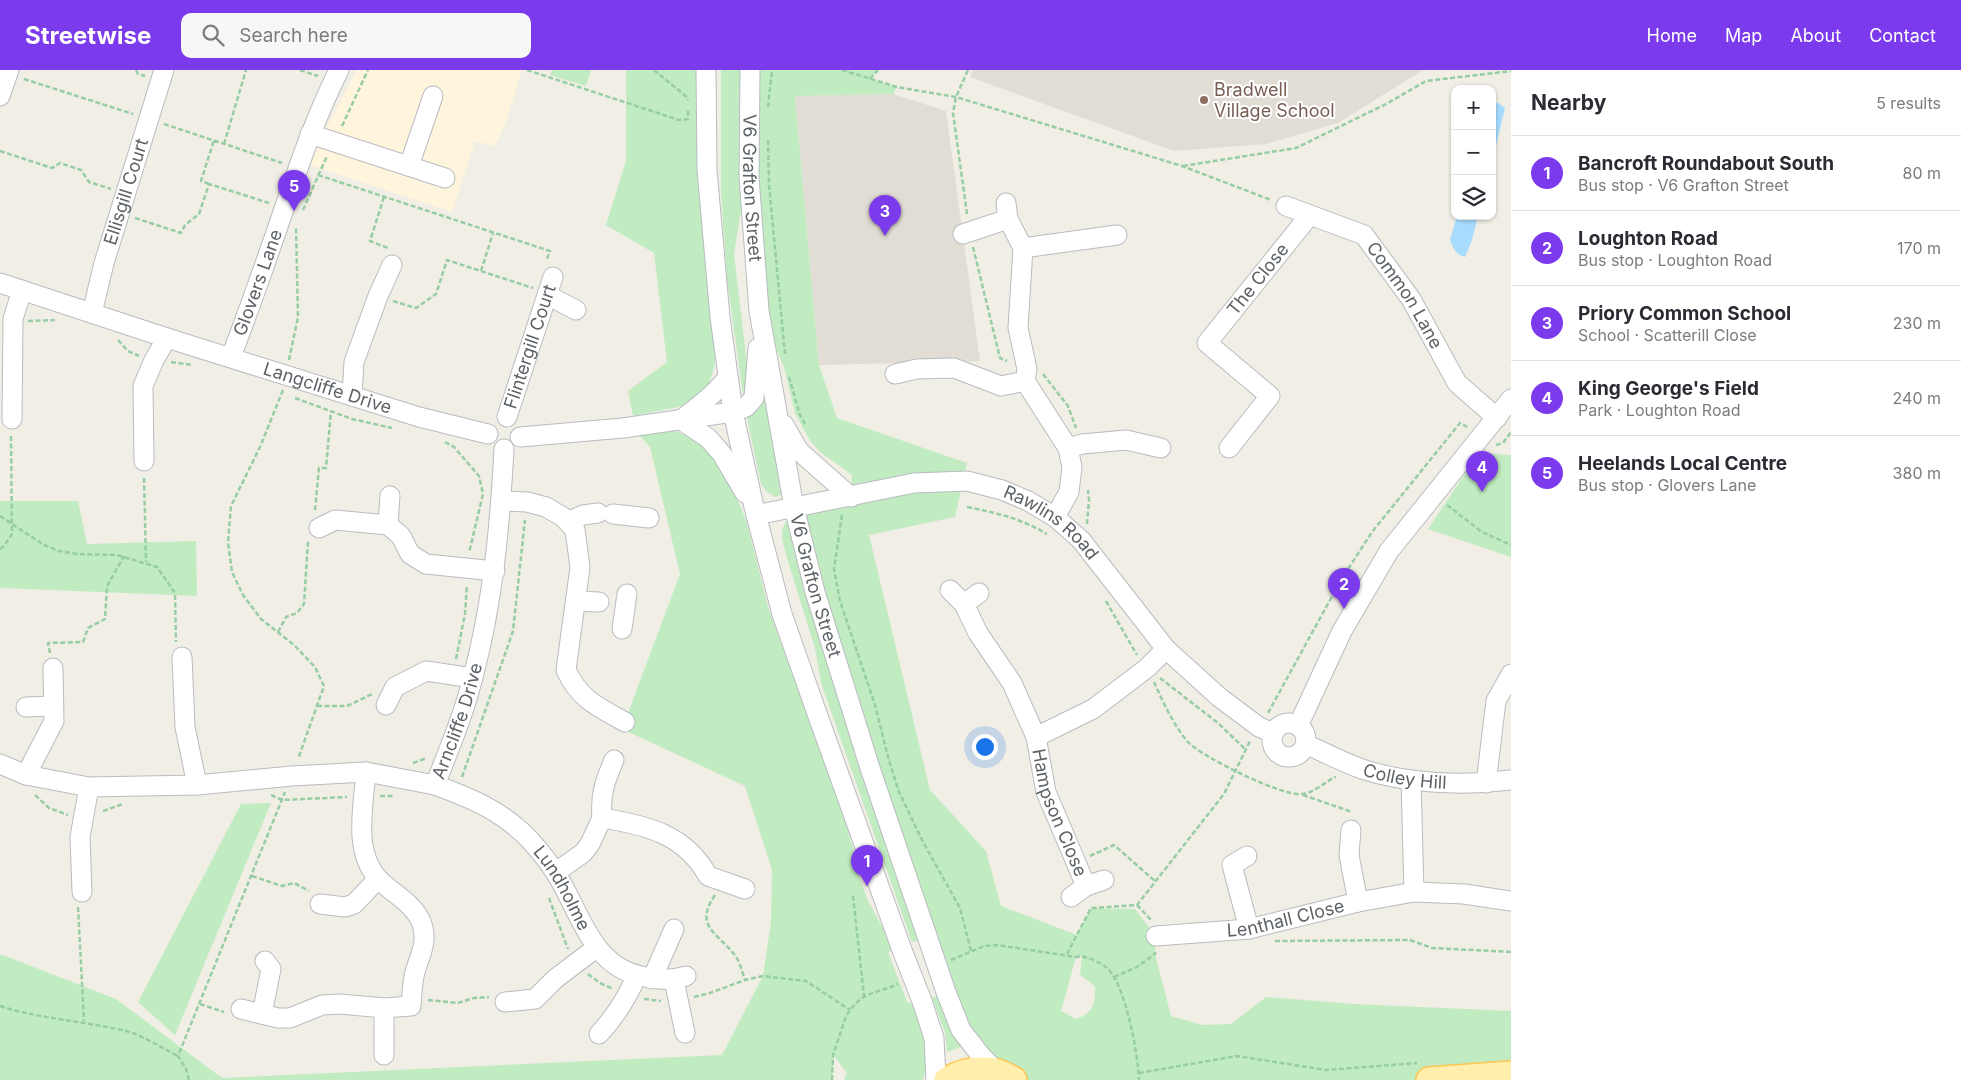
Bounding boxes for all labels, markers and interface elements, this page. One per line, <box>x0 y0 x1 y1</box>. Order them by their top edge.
search box <box>181 13 531 58</box>
text: Streetwise <box>25 21 151 50</box>
icon: search <box>199 21 227 49</box>
text: Search here <box>239 24 348 47</box>
text: Home <box>1647 25 1697 46</box>
text: Map <box>1725 25 1762 46</box>
text: About <box>1790 25 1841 46</box>
text: Contact <box>1869 25 1936 46</box>
place label: Bradwell Village School <box>1214 79 1335 121</box>
map controls <box>1451 85 1496 220</box>
button: + <box>1451 85 1496 130</box>
text: Nearby <box>1531 90 1606 115</box>
text: 5 results <box>1876 93 1941 113</box>
marker: Bradwell Village School <box>1198 94 1210 106</box>
street label: V6 Grafton Street <box>739 114 766 263</box>
button: − <box>1451 130 1496 175</box>
street label: Ellisgill Court <box>99 136 152 247</box>
text: Bancroft Roundabout South <box>1578 152 1834 175</box>
text: 1 <box>1544 163 1550 183</box>
text: 80 m <box>1902 163 1941 183</box>
pin: 5 <box>278 170 310 211</box>
button: layers <box>1451 175 1496 220</box>
text: Bus stop · V6 Grafton Street <box>1578 175 1789 195</box>
pin: 3 <box>869 195 901 236</box>
street label: Glovers Lane <box>229 227 286 339</box>
text: Loughton Road <box>1578 227 1718 250</box>
street label: Common Lane <box>1362 237 1447 352</box>
text: 2 <box>1542 238 1552 258</box>
text: 170 m <box>1897 238 1941 258</box>
street label: The Close <box>1222 239 1293 319</box>
text: Bus stop · Loughton Road <box>1578 250 1772 270</box>
street label: Flintergill Court <box>499 282 560 411</box>
text: Priory Common School <box>1578 302 1791 325</box>
text: 3 <box>1542 313 1552 333</box>
text: 230 m <box>1893 313 1941 333</box>
text: School · Scatterill Close <box>1578 325 1757 345</box>
street label: Langcliffe Drive <box>261 358 394 418</box>
text: King George's Field <box>1578 377 1759 400</box>
text: 4 <box>1542 388 1552 408</box>
text: 240 m <box>1893 388 1941 408</box>
text: Park · Loughton Road <box>1578 400 1740 420</box>
pin: 4 <box>1466 451 1498 492</box>
text: Heelands Local Centre <box>1578 452 1787 475</box>
text: 5 <box>1542 463 1552 483</box>
text: 380 m <box>1893 463 1941 483</box>
text: Bus stop · Glovers Lane <box>1578 475 1756 495</box>
street label: Rawlins Road <box>1001 481 1103 564</box>
street label: V6 Grafton Street <box>786 512 846 660</box>
pin: 2 <box>1328 568 1360 609</box>
street label: Arncliffe Drive <box>427 661 486 782</box>
your location <box>972 734 998 760</box>
street label: Hampson Close <box>1028 747 1092 880</box>
street label: Colley Hill <box>1361 759 1447 793</box>
street label: Lundholme <box>529 841 595 934</box>
pin: 1 <box>851 845 883 886</box>
street label: Lenthall Close <box>1226 895 1346 941</box>

